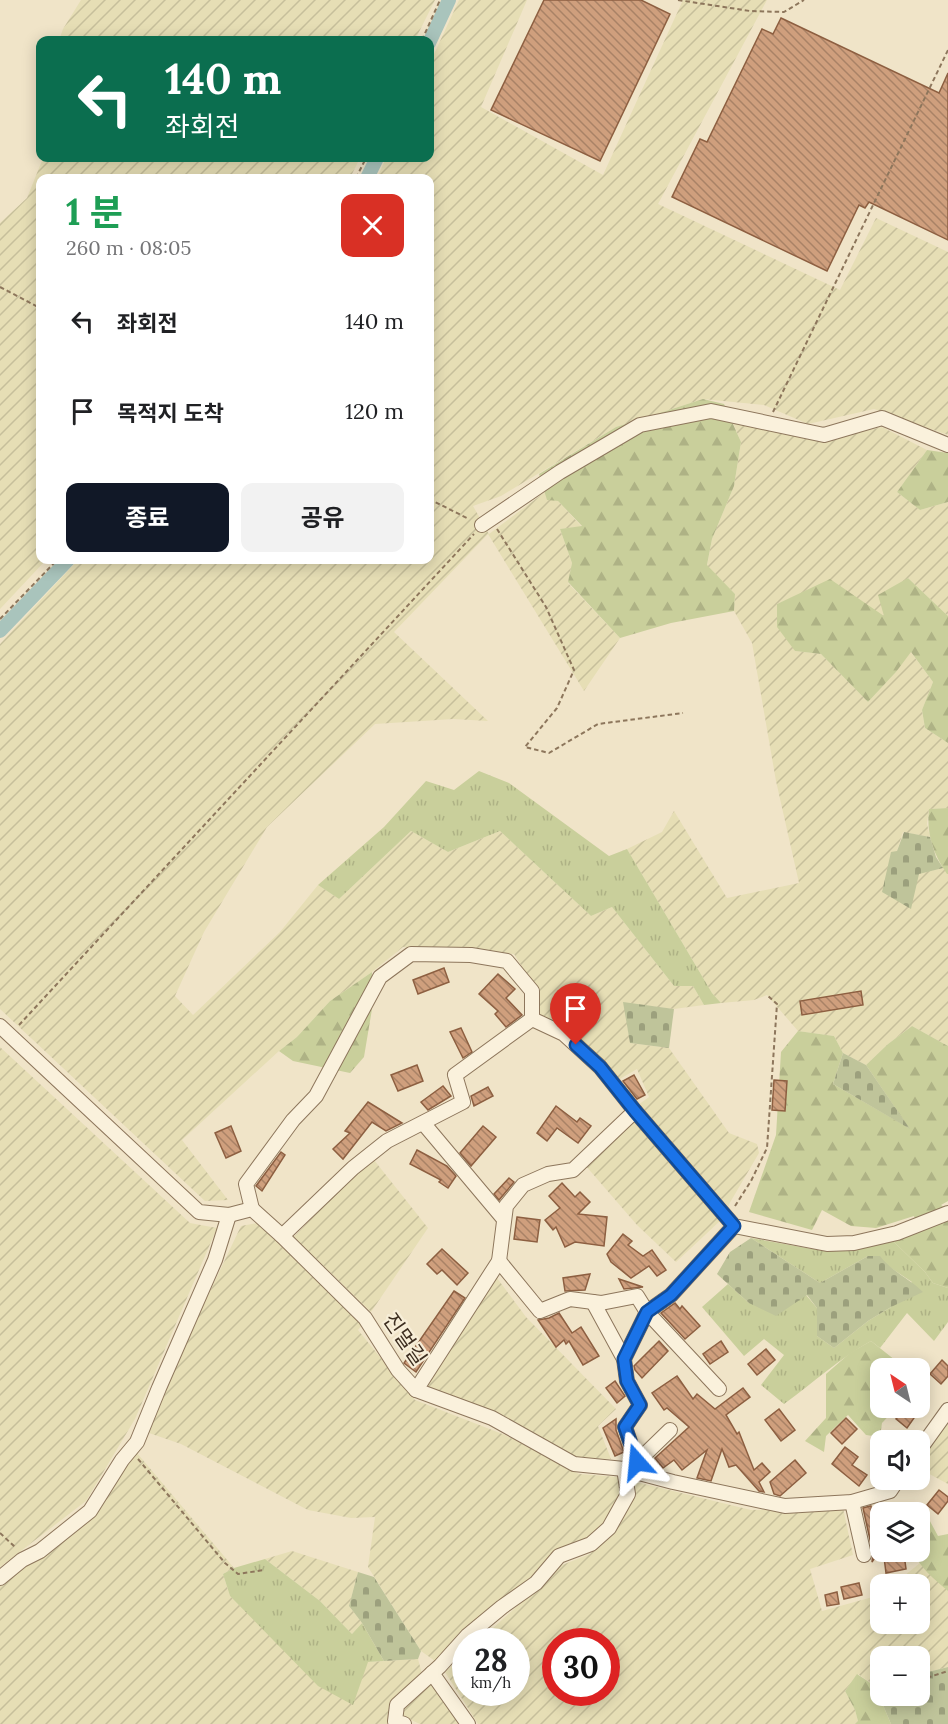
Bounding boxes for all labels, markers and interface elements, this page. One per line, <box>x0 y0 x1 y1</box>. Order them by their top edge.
text: 140 m <box>165 52 281 106</box>
icon: left <box>66 60 144 138</box>
text: 좌회전 <box>165 109 240 143</box>
text: 1 분 <box>66 189 123 235</box>
button: close <box>341 194 404 257</box>
text: 260 m · 08:05 <box>66 235 191 260</box>
icon: left <box>66 305 99 338</box>
text: 140 m <box>345 307 404 335</box>
text: 좌회전 <box>117 309 178 337</box>
icon: arrive <box>66 395 99 428</box>
text: 120 m <box>345 397 404 425</box>
text: 목적지 도착 <box>117 399 224 427</box>
button: 종료 <box>66 483 229 552</box>
button: 공유 <box>241 483 404 552</box>
pin <box>550 983 601 1045</box>
icon: arrive <box>559 992 592 1025</box>
street label: 진멀길 <box>377 1308 433 1370</box>
north arrow <box>870 1358 930 1418</box>
map controls <box>870 1358 930 1706</box>
position arrow <box>605 1430 669 1494</box>
button: sound <box>870 1430 930 1490</box>
button: layers <box>870 1502 930 1562</box>
button: + <box>870 1574 930 1634</box>
speed limit sign: 30 <box>542 1628 620 1706</box>
text: 28 <box>474 1641 508 1679</box>
button: − <box>870 1646 930 1706</box>
text: km/h <box>471 1673 511 1692</box>

